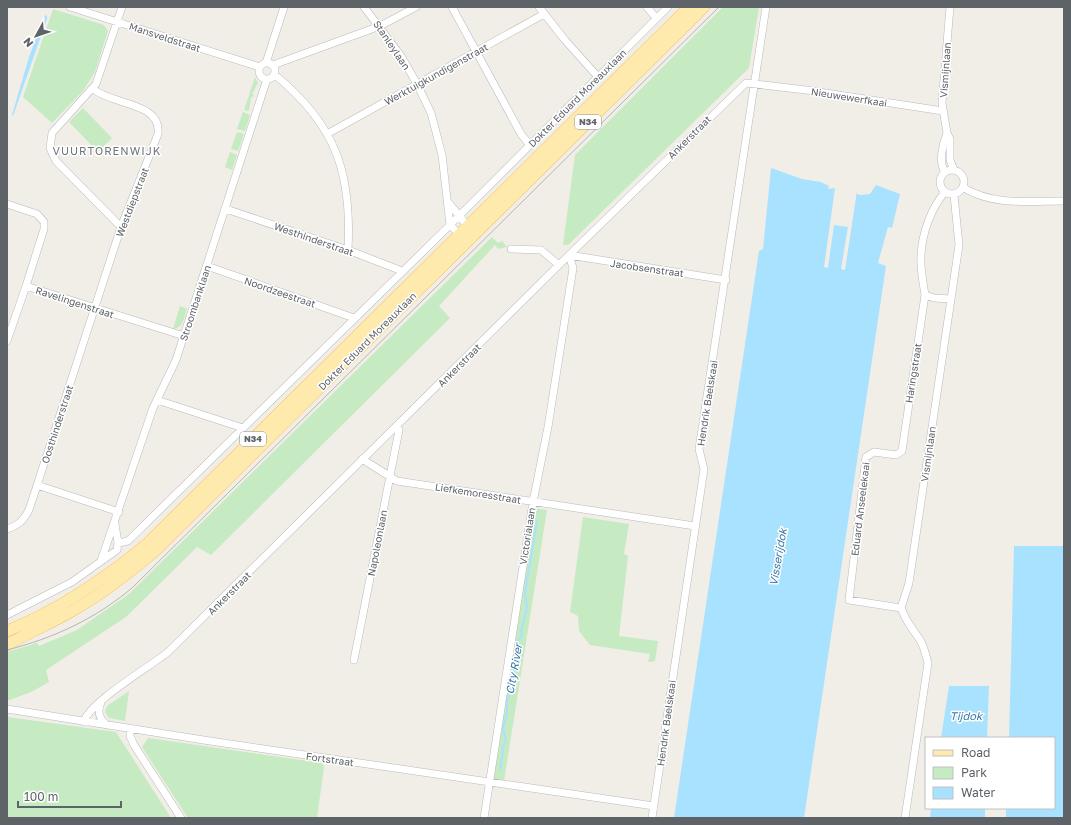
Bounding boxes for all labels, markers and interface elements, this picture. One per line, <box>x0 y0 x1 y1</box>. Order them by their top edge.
north arrow <box>16 16 56 56</box>
street label: Stanleylaan <box>371 18 413 72</box>
street label: Mansveldstraat <box>128 20 202 54</box>
text: N <box>20 35 36 50</box>
street label: Werktuigkundigenstraat <box>382 40 490 108</box>
street label: Vismijnlaan <box>937 42 953 98</box>
street label: Dokter Eduard Moreauxlaan <box>526 47 628 149</box>
street label: Nieuwewerfkaai <box>810 85 888 109</box>
street label: Ankerstraat <box>665 113 713 161</box>
road number: N34 <box>575 115 601 129</box>
district label: VUURTORENWIJK <box>53 144 161 157</box>
street label: Westdiepstraat <box>113 166 151 238</box>
street label: Westhinderstraat <box>273 220 355 258</box>
street label: Jacobsenstraat <box>609 257 685 279</box>
street label: Stroombanklaan <box>177 264 213 342</box>
street label: Noordzeestraat <box>243 274 317 310</box>
street label: Ravelingenstraat <box>34 284 116 320</box>
street label: Dokter Eduard Moreauxlaan <box>316 290 418 392</box>
street label: Ankerstraat <box>435 341 483 389</box>
street label: Haringstraat <box>902 342 924 404</box>
street label: Hendrik Baelskaai <box>694 359 720 447</box>
street label: Oosthinderstraat <box>39 383 75 465</box>
street label: Vismijnlaan <box>918 426 938 482</box>
road number: N34 <box>240 432 266 446</box>
street label: Eduard Anseelekaai <box>848 461 872 557</box>
street label: Liefkemoresstraat <box>434 480 522 506</box>
street label: Victorialaan <box>517 507 537 565</box>
street label: Napoleonlaan <box>365 509 389 577</box>
water label: Visserijdok <box>766 525 790 587</box>
street label: Ankerstraat <box>205 569 253 617</box>
water label: City River <box>503 641 526 695</box>
street label: Hendrik Baelskaai <box>654 679 678 767</box>
water label: Tijdok <box>950 709 984 723</box>
legend <box>925 737 1055 809</box>
text: Road <box>961 745 990 760</box>
street label: Fortstraat <box>305 750 355 768</box>
text: Park <box>961 765 987 780</box>
scale bar <box>18 783 121 809</box>
text: Water <box>961 785 995 800</box>
text: 100 m <box>24 789 58 804</box>

